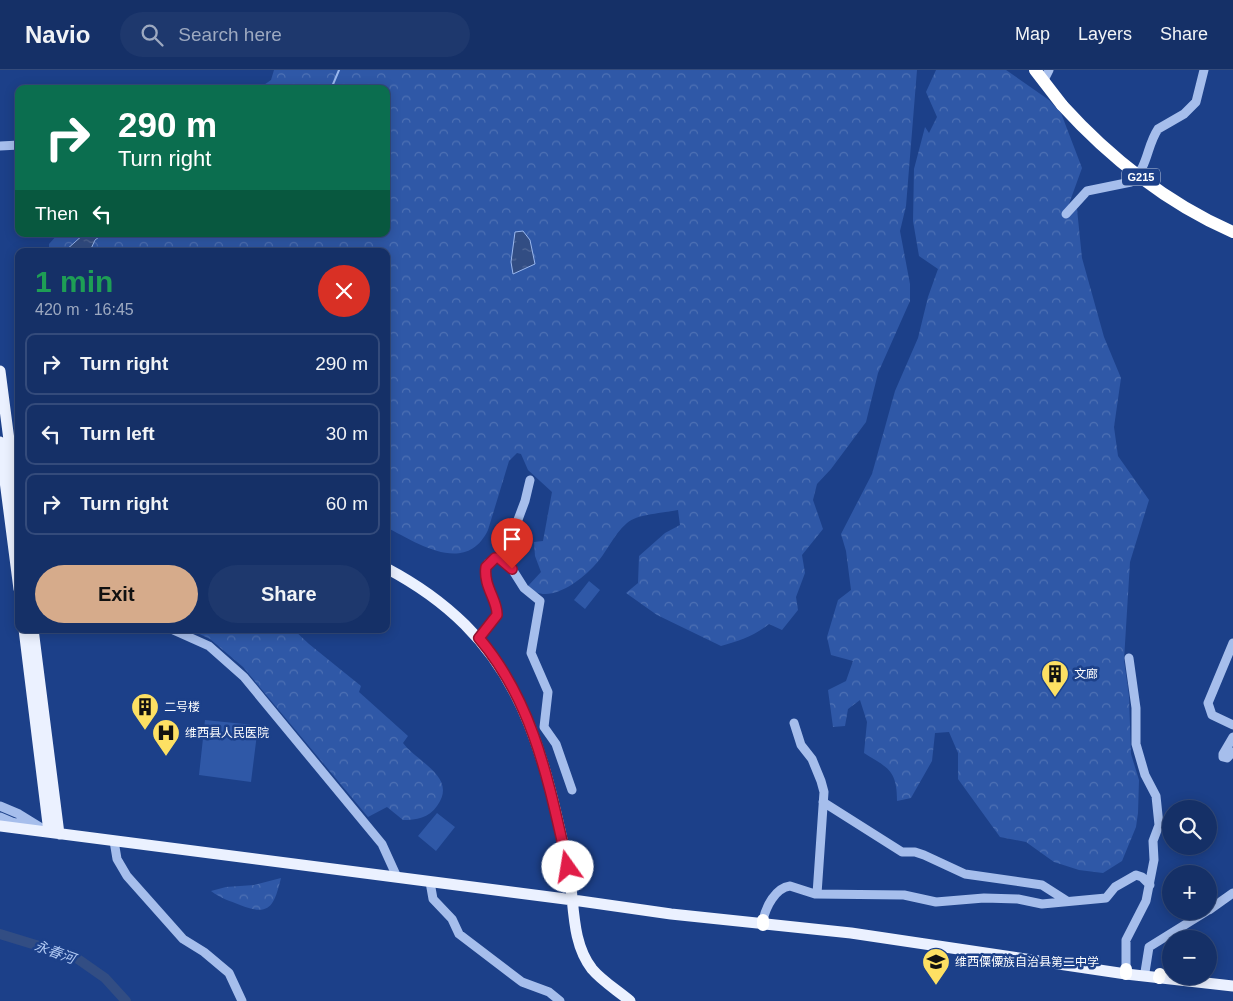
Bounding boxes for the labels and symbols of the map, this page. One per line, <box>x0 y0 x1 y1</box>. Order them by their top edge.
road number: G215 <box>1122 168 1160 185</box>
pin <box>491 518 533 569</box>
building icon: 文廊 <box>1040 659 1070 698</box>
place label: 文廊 <box>1074 667 1098 681</box>
building icon: 二号楼 <box>130 692 160 731</box>
place label: 二号楼 <box>164 700 200 714</box>
hospital icon: 维西县人民医院 <box>151 718 181 757</box>
place label: 维西县人民医院 <box>185 726 269 740</box>
position arrow <box>541 840 593 892</box>
water label: 永春河 <box>33 937 80 968</box>
school or university icon: 维西傈僳族自治县第二中学 <box>921 947 951 986</box>
place label: 维西傈僳族自治县第二中学 <box>955 955 1099 969</box>

